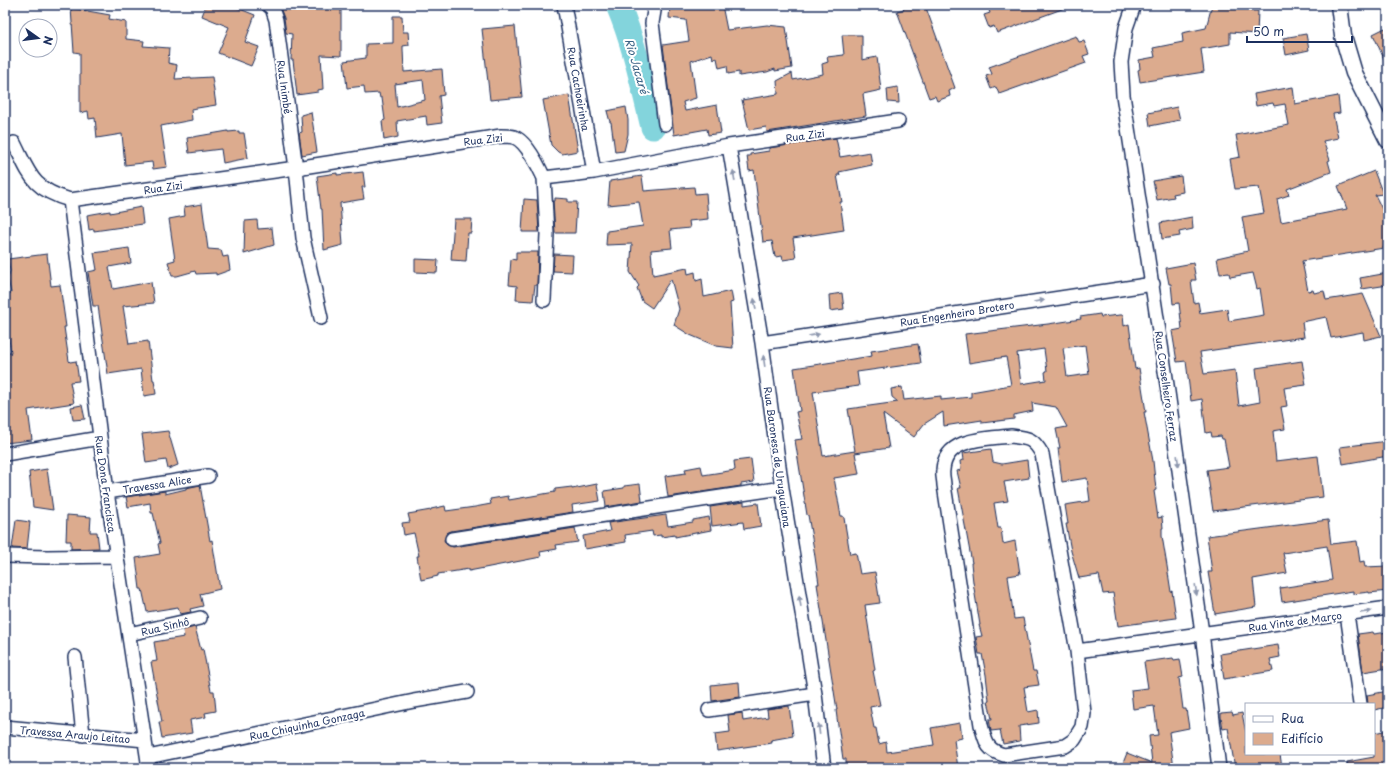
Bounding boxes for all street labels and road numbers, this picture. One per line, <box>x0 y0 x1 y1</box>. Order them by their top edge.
street label: Rua Cachoeirinha <box>564 46 594 133</box>
street label: Rua Inimbé <box>274 59 296 115</box>
street label: Rua Zizi <box>784 125 826 145</box>
street label: Rua Zizi <box>463 129 504 149</box>
street label: Rua Zizi <box>142 177 184 197</box>
street label: Rua Engenheiro Brotero <box>899 296 1016 329</box>
street label: Rua Conselheiro Ferraz <box>1152 330 1182 443</box>
street label: Rua Baronesa de Uruguaiana <box>761 386 795 529</box>
street label: Rua Dona Francisca <box>92 434 120 534</box>
street label: Travessa Alice <box>122 471 192 497</box>
street label: Rua Vinte de Março <box>1247 607 1343 635</box>
street label: Rua Sinhô <box>139 613 191 639</box>
street label: Rua Chiquinha Gonzaga <box>248 704 367 744</box>
street label: Travessa Araujo Leitao <box>19 722 131 746</box>

